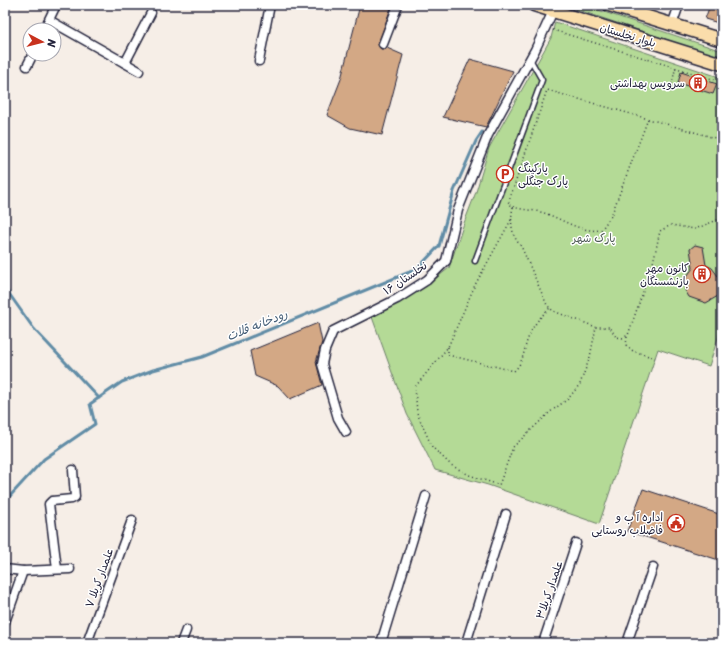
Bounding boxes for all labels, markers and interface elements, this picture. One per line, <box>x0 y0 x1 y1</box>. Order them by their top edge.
street label: بلوار نخلستان <box>597 18 658 53</box>
north arrow <box>22 22 62 62</box>
text: N <box>41 37 61 48</box>
building icon: سرویس بهداشتی <box>688 73 708 93</box>
place label: سرویس بهداشتی <box>610 74 685 93</box>
place label: پارکینگ پارک جنگلی <box>518 159 568 191</box>
parking icon: پارکینگ پارک جنگلی <box>495 164 515 184</box>
park label: پارک شهر <box>571 229 616 248</box>
street label: نخلستان ۱۶ <box>379 257 431 300</box>
place label: کانون مهر بازنشستگان <box>640 259 689 291</box>
building icon: کانون مهر بازنشستگان <box>692 264 712 284</box>
water label: رودخانه قلات <box>223 303 291 347</box>
place label: اداره آ ب و فاضلاب روستایی <box>592 508 663 540</box>
public building icon: اداره آ ب و فاضلاب روستایی <box>666 513 686 533</box>
street label: علمدار کربلا ۷ <box>80 546 119 611</box>
street label: علمدار کربلا۳ <box>531 558 568 622</box>

